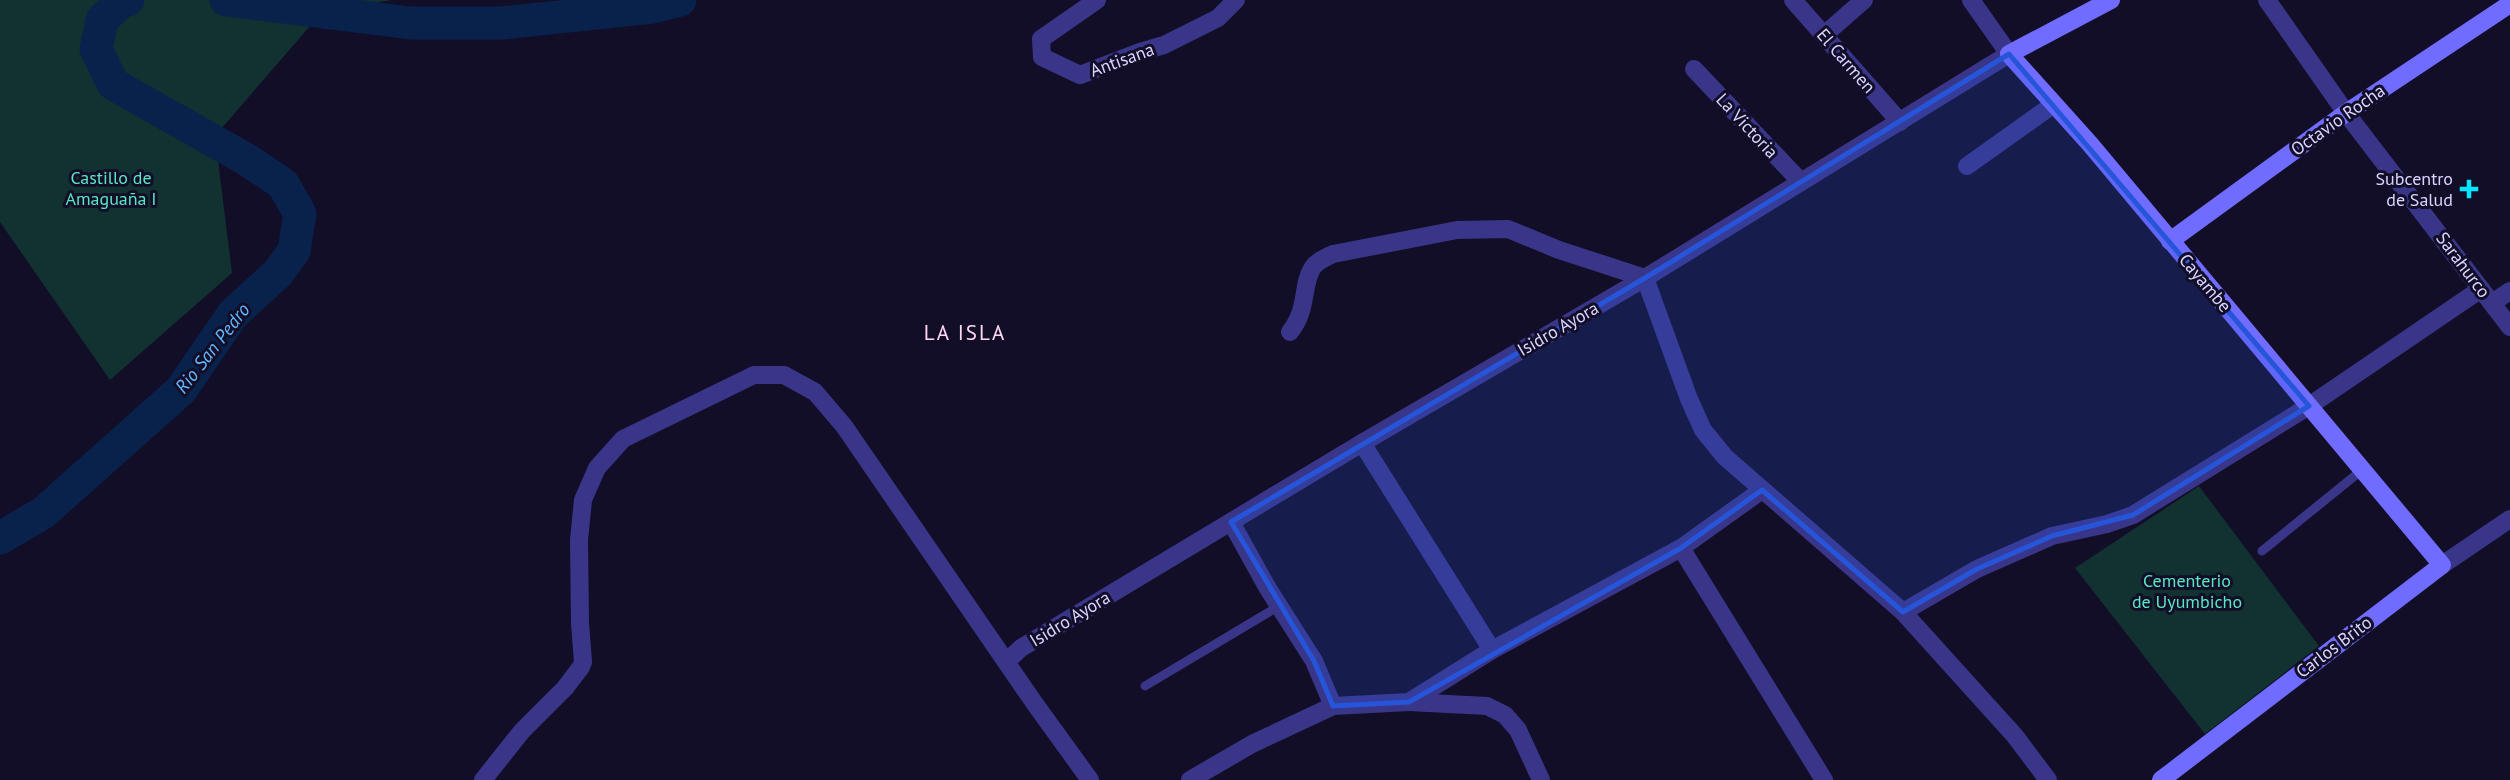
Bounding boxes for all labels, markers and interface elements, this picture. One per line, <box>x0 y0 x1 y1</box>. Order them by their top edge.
street label: El Carmen <box>1812 24 1881 98</box>
street label: Antisana <box>1087 37 1157 82</box>
street label: Octavio Rocha <box>2286 79 2389 161</box>
street label: La Victoria <box>1711 88 1783 163</box>
park label: Castillo de Amaguaña I <box>65 166 157 210</box>
place label: Subcentro de Salud <box>2375 167 2453 211</box>
marker: Subcentro de Salud <box>2459 179 2479 199</box>
street label: Sarahurco <box>2431 227 2496 302</box>
street label: Cayambe <box>2174 249 2237 317</box>
street label: Isidro Ayora <box>1513 296 1603 361</box>
water label: Rio San Pedro <box>169 298 255 398</box>
district label: LA ISLA <box>924 319 1006 346</box>
park label: Cementerio de Uyumbicho <box>2132 569 2242 613</box>
street label: Isidro Ayora <box>1025 586 1114 652</box>
street label: Carlos Brito <box>2291 611 2376 683</box>

